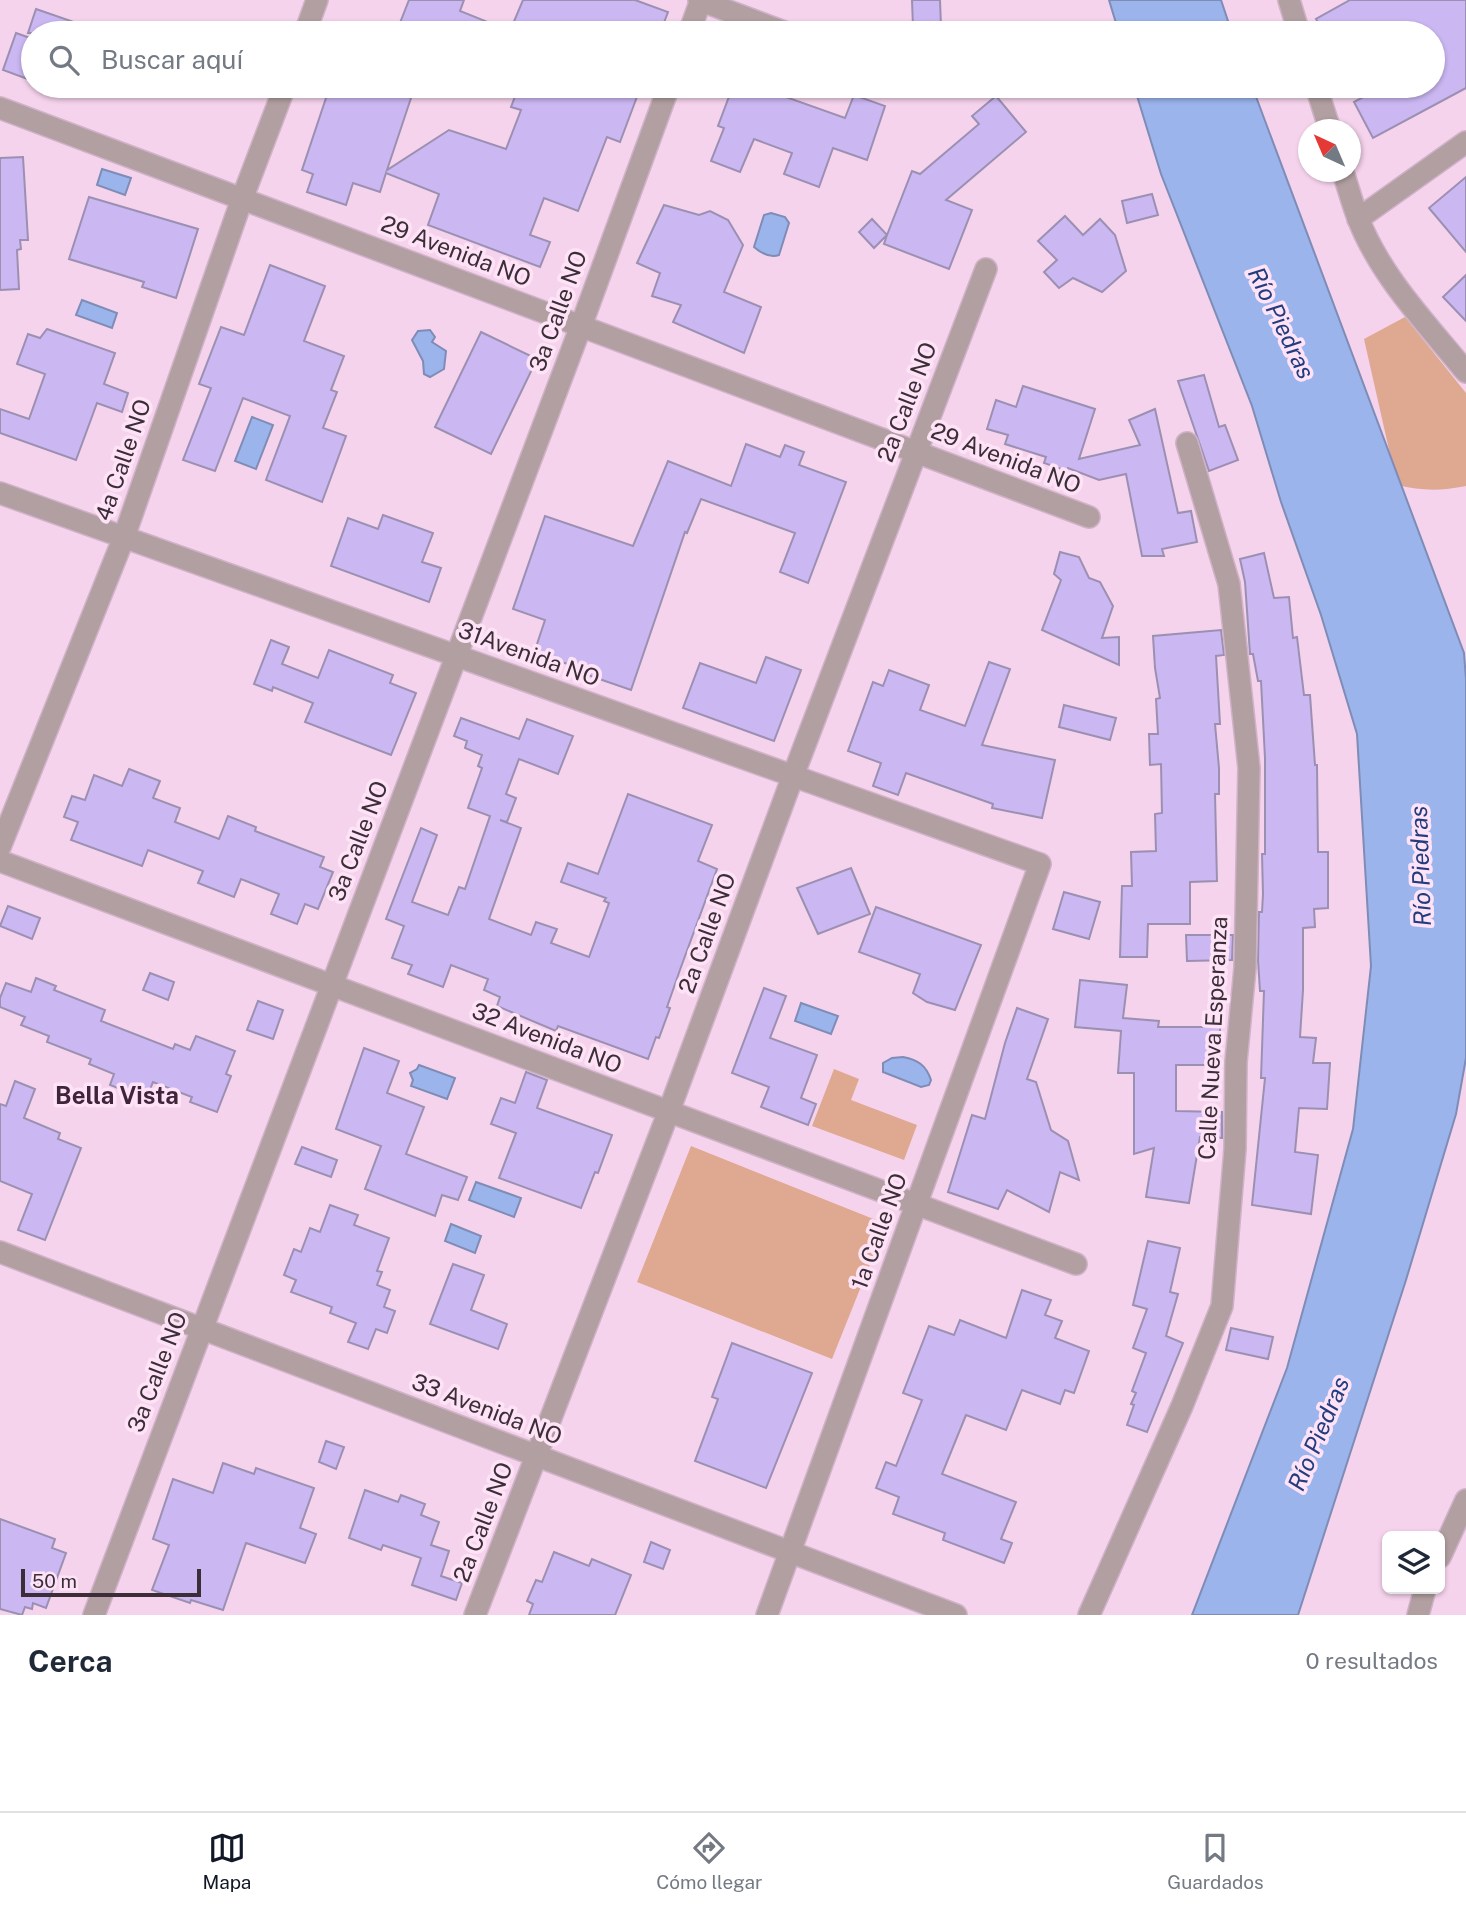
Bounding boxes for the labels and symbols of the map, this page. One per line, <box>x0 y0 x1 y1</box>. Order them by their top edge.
north arrow <box>1298 119 1361 182</box>
street label: 29 Avenida NO <box>377 210 535 291</box>
street label: 3a Calle NO <box>523 247 592 375</box>
water label: Río Piedras <box>1243 262 1321 383</box>
street label: 2a Calle NO <box>871 338 942 466</box>
street label: 4a Calle NO <box>89 395 156 524</box>
street label: 29 Avenida NO <box>927 417 1085 498</box>
street label: 31Avenida NO <box>455 615 604 692</box>
street label: 3a Calle NO <box>322 777 393 905</box>
water label: Río Piedras <box>1404 805 1436 927</box>
street label: 2a Calle NO <box>672 869 741 997</box>
street label: Calle Nueva Esperanza <box>1193 916 1232 1160</box>
street label: 32 Avenida NO <box>468 997 626 1079</box>
district label: Bella Vista <box>55 1081 179 1109</box>
street label: 1a Calle NO <box>845 1169 912 1293</box>
street label: 3a Calle NO <box>121 1308 192 1436</box>
street label: 33 Avenida NO <box>408 1367 566 1450</box>
water label: Río Piedras <box>1282 1372 1355 1495</box>
street label: 2a Calle NO <box>447 1458 518 1586</box>
scale bar <box>21 1566 201 1598</box>

